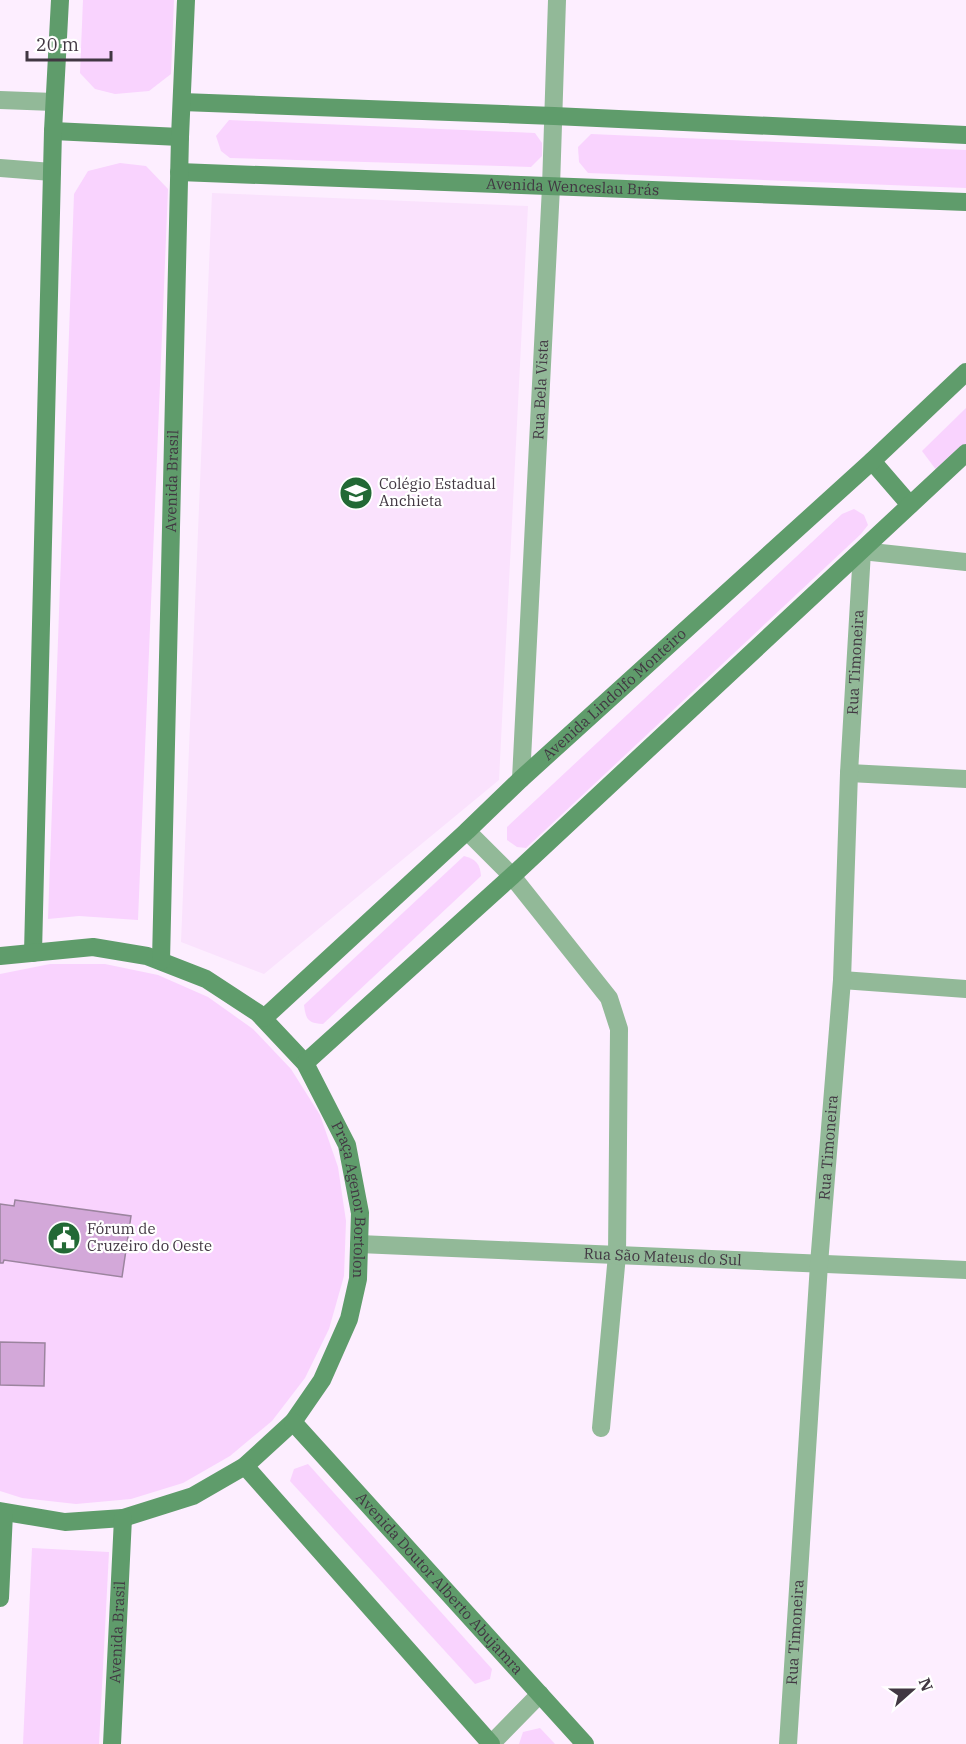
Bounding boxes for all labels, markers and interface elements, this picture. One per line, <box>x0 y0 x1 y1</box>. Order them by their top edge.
scale bar <box>27 24 111 62</box>
text: 20 m <box>36 33 79 56</box>
street label: Avenida Wenceslau Brás <box>486 174 660 199</box>
street label: Rua Bela Vista <box>528 339 552 440</box>
street label: Avenida Brasil <box>161 430 182 533</box>
place label: Colégio Estadual Anchieta <box>379 474 496 510</box>
school or university icon: Colégio Estadual Anchieta <box>338 475 374 511</box>
street label: Rua Timoneira <box>842 609 868 715</box>
street label: Avenida Lindolfo Monteiro <box>538 624 690 764</box>
street label: Rua Timoneira <box>814 1094 842 1201</box>
street label: Praça Agenor Bortolon <box>327 1118 370 1279</box>
place label: Fórum de Cruzeiro do Oeste <box>87 1219 212 1255</box>
public building icon: Fórum de Cruzeiro do Oeste <box>46 1220 82 1256</box>
street label: Rua São Mateus do Sul <box>583 1244 742 1269</box>
street label: Avenida Doutor Alberto Abujamra <box>352 1488 527 1678</box>
street label: Rua Timoneira <box>782 1579 808 1685</box>
street label: Avenida Brasil <box>105 1580 129 1684</box>
north arrow <box>882 1660 942 1720</box>
text: N <box>914 1675 938 1694</box>

